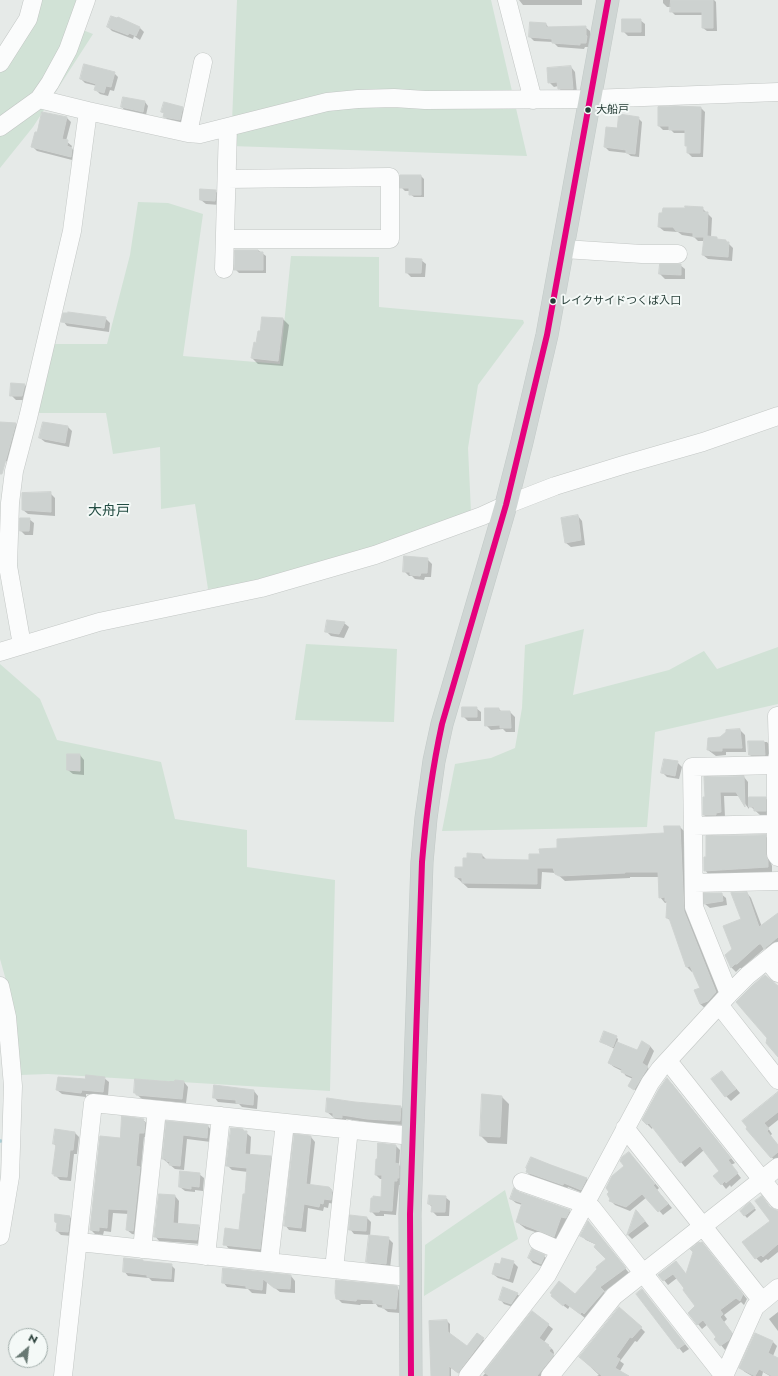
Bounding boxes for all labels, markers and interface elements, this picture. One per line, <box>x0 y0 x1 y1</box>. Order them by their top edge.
place label: 大船戸 <box>596 103 629 117</box>
marker: 大船戸 <box>583 105 593 115</box>
place label: レイクサイドつくば入口 <box>560 294 681 308</box>
marker: レイクサイドつくば入口 <box>548 296 558 306</box>
district label: 大舟戸 <box>88 504 130 520</box>
north arrow <box>8 1328 48 1368</box>
text: N <box>26 1329 41 1347</box>

